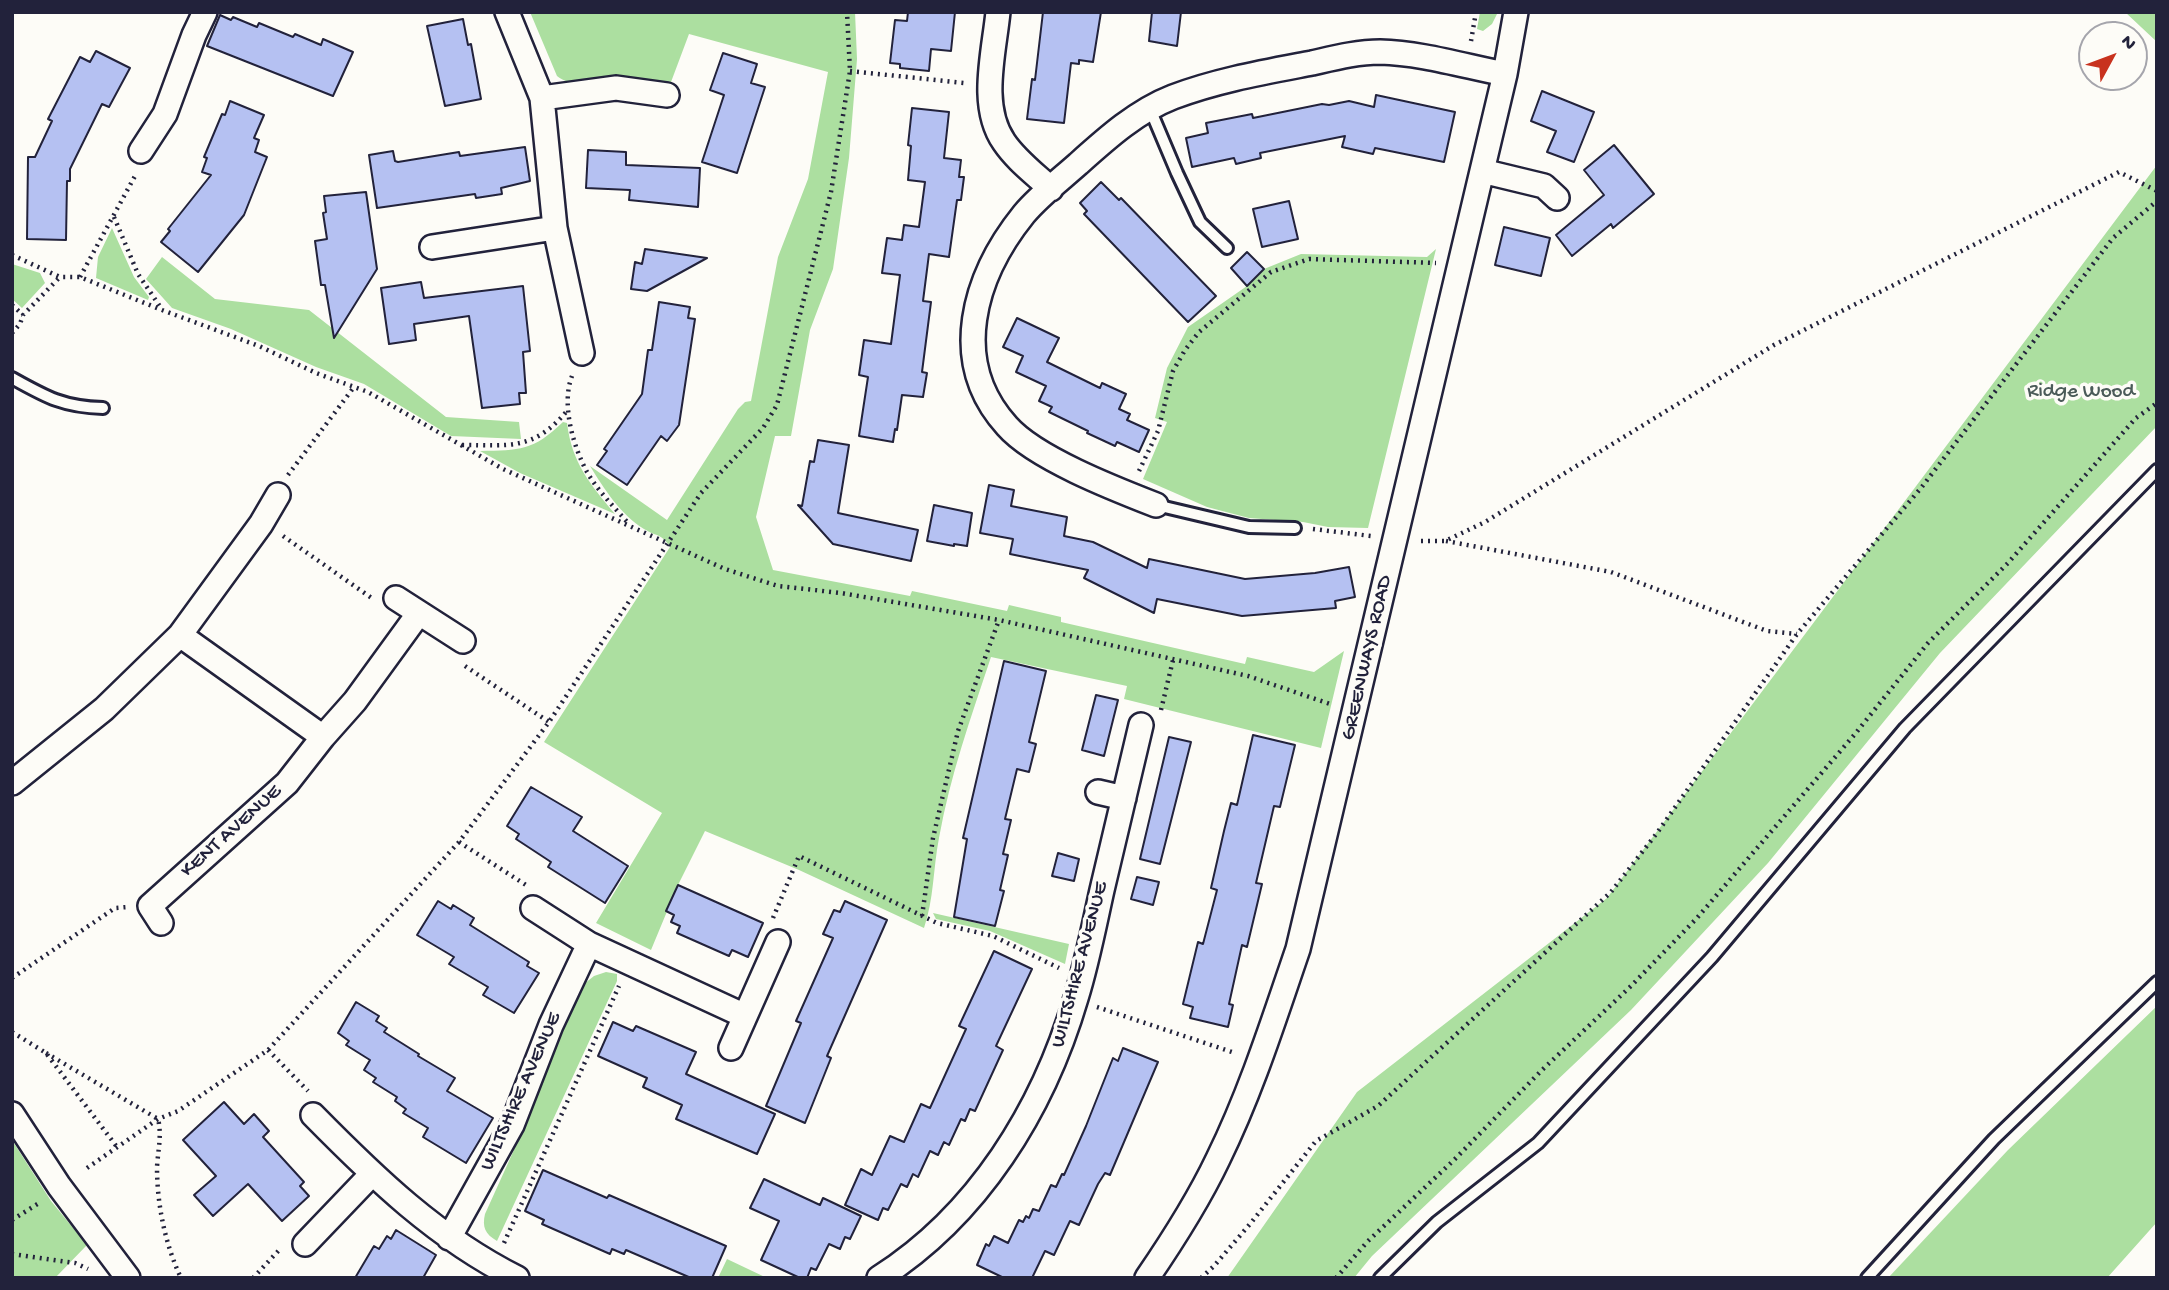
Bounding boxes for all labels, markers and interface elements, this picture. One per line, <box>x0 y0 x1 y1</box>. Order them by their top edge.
north arrow <box>2078 21 2148 91</box>
text: N <box>2115 31 2140 55</box>
park label: Ridge Wood <box>2027 380 2135 406</box>
street label: GREENWAYS ROAD <box>1337 573 1399 743</box>
street label: KENT AVENUE <box>176 780 288 884</box>
street label: WILTSHIRE AVENUE <box>1047 879 1115 1051</box>
street label: WILTSHIRE AVENUE <box>476 1009 568 1175</box>

